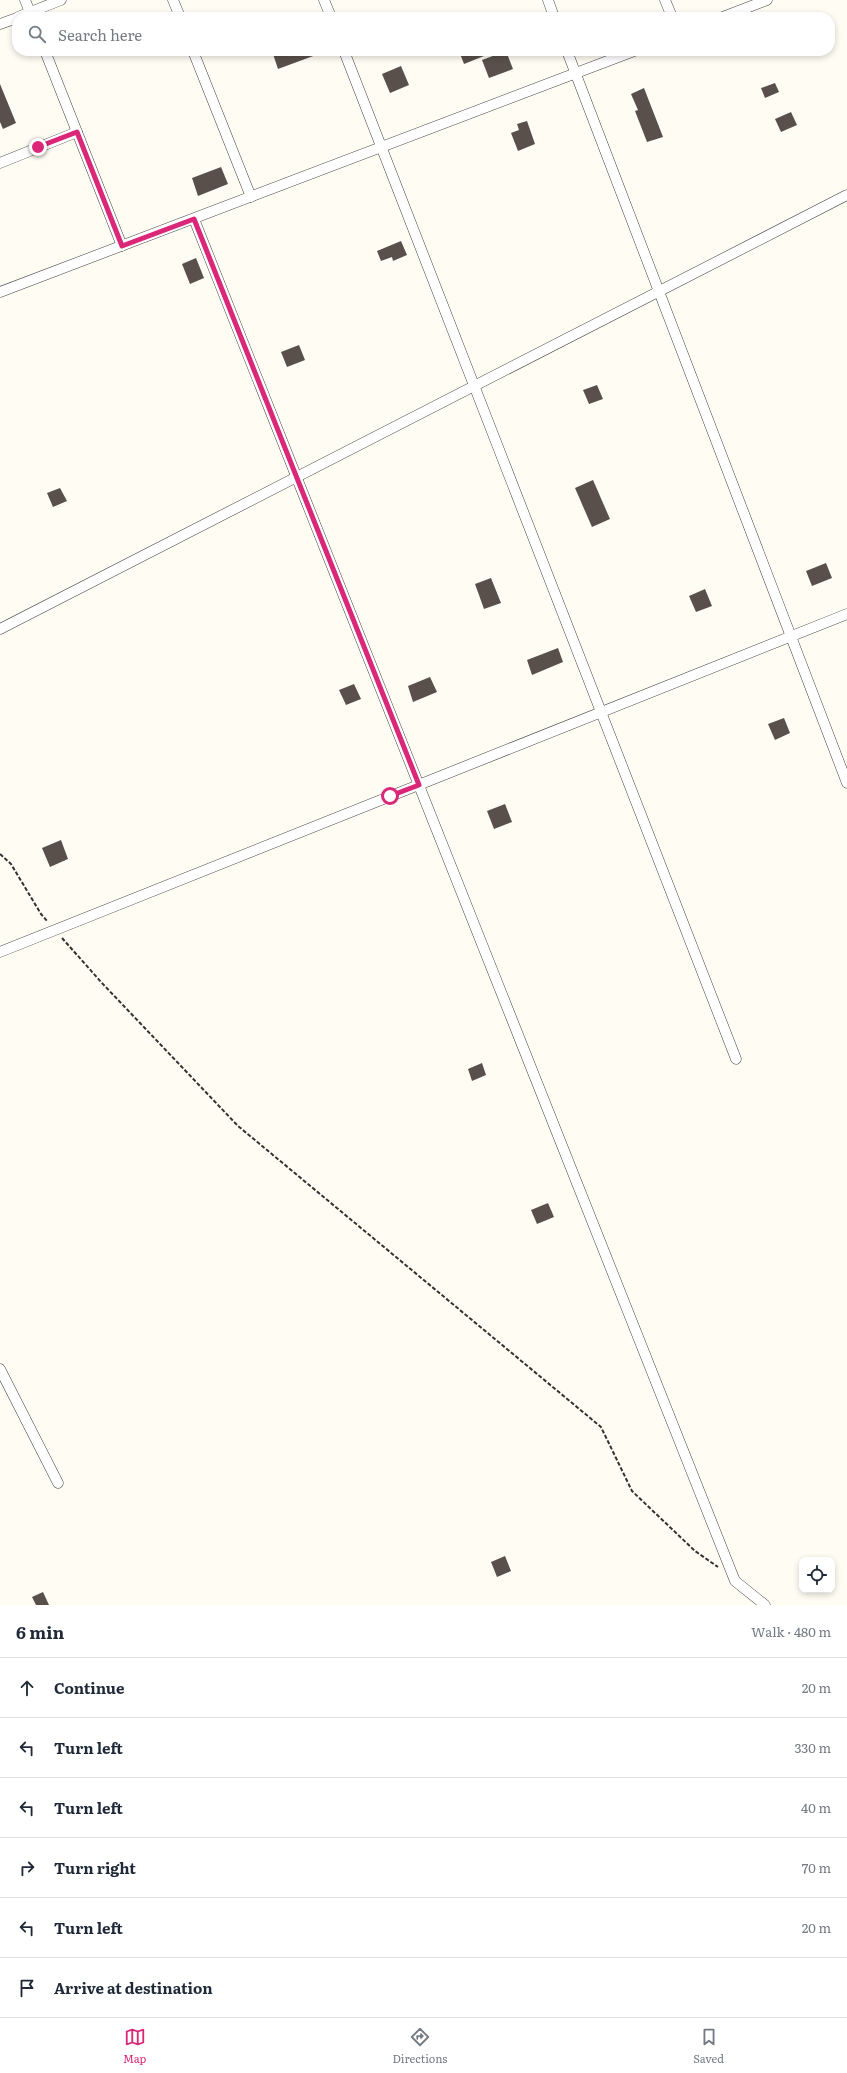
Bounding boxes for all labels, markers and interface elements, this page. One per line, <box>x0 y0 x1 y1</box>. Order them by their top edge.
search box <box>12 12 835 56</box>
icon: search <box>26 23 48 45</box>
text: Search here <box>58 23 142 46</box>
route end <box>29 138 47 156</box>
route start <box>381 787 399 805</box>
map controls <box>799 1557 835 1593</box>
button: locate <box>799 1557 835 1593</box>
text: 6 min <box>16 1619 64 1644</box>
text: Walk · 480 m <box>751 1622 831 1641</box>
text: Continue <box>54 1676 124 1699</box>
icon: ahead <box>16 1677 38 1699</box>
text: 20 m <box>802 1678 831 1697</box>
text: Turn left <box>54 1736 123 1759</box>
icon: left <box>16 1737 38 1759</box>
text: 330 m <box>795 1738 831 1757</box>
text: Turn left <box>54 1796 123 1819</box>
icon: left <box>16 1797 38 1819</box>
text: 40 m <box>801 1798 831 1817</box>
text: Turn right <box>54 1856 136 1879</box>
icon: right <box>16 1857 38 1879</box>
text: 70 m <box>802 1858 831 1877</box>
text: Turn left <box>54 1916 123 1939</box>
icon: left <box>16 1917 38 1939</box>
text: 20 m <box>802 1918 831 1937</box>
text: Arrive at destination <box>54 1976 213 1999</box>
icon: arrive <box>16 1977 38 1999</box>
tab: Map <box>123 2026 146 2066</box>
tab: Directions <box>392 2026 447 2066</box>
tab: Saved <box>693 2026 724 2066</box>

